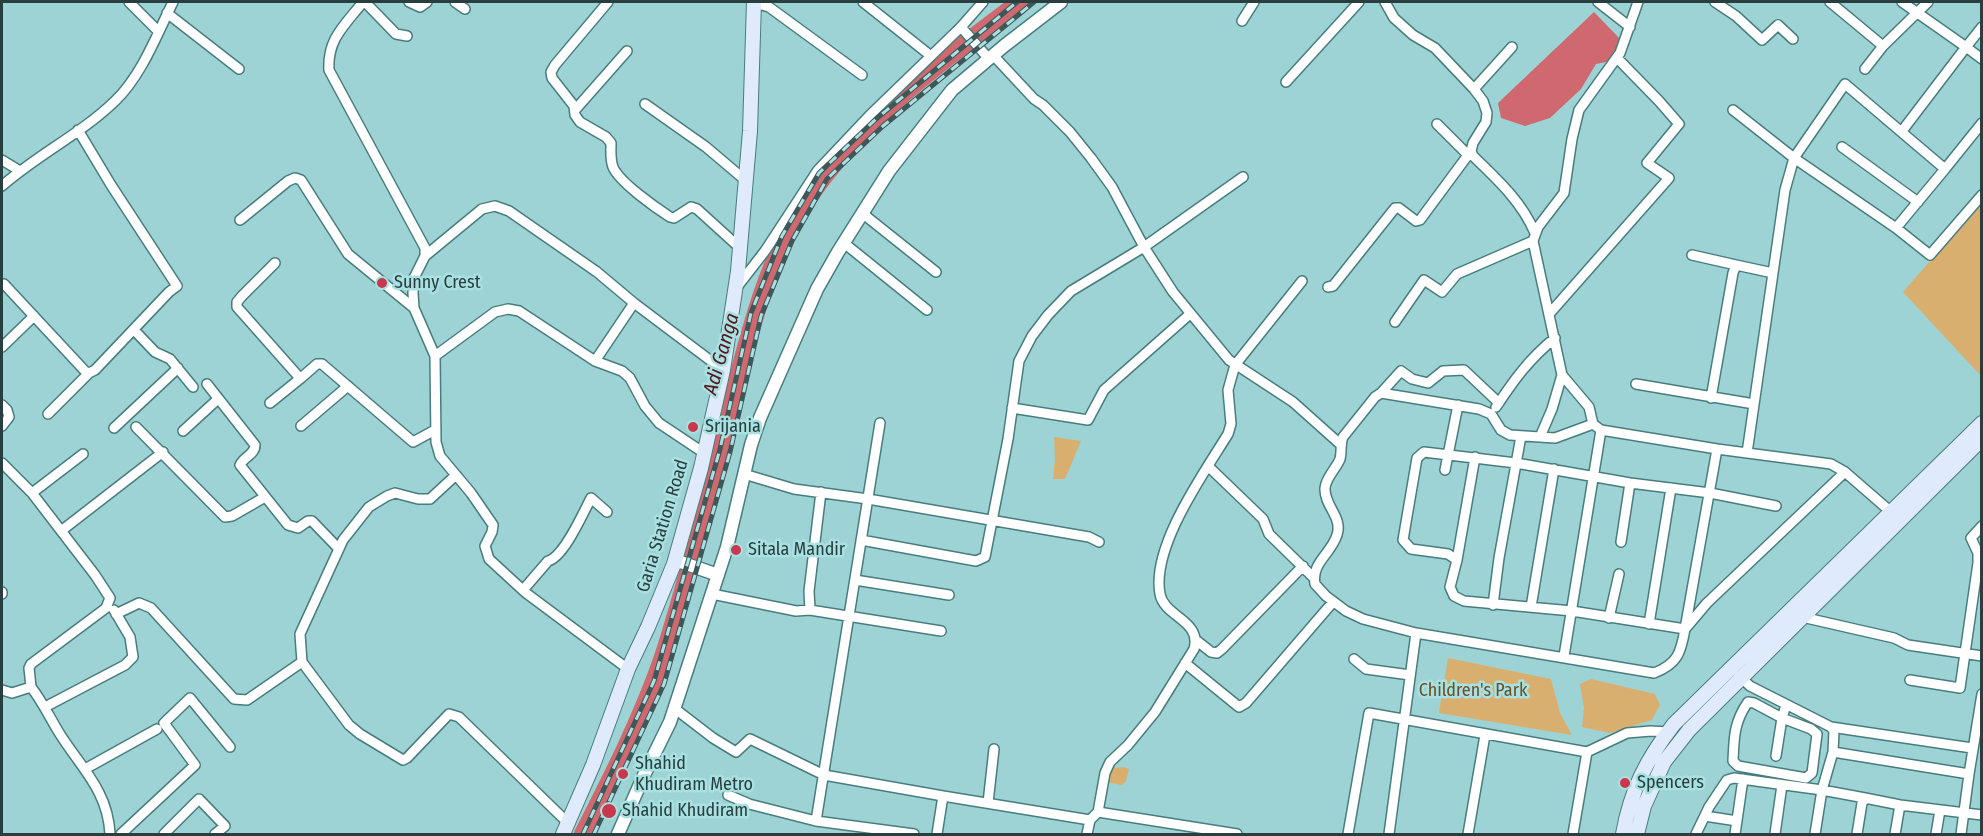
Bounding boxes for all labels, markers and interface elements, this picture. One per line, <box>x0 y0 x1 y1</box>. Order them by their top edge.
place label: Sunny Crest <box>394 272 481 294</box>
marker: Sunny Crest <box>375 276 389 290</box>
water label: Adi Ganga <box>699 310 745 398</box>
place label: Srijania <box>705 416 761 438</box>
marker: Srijania <box>686 420 700 434</box>
street label: Garia Station Road <box>633 457 693 595</box>
place label: Sitala Mandir <box>748 539 845 561</box>
marker: Sitala Mandir <box>729 543 743 557</box>
park label: Children's Park <box>1419 680 1527 702</box>
place label: Shahid Khudiram Metro <box>635 753 753 795</box>
marker: Shahid Khudiram Metro <box>616 767 630 781</box>
place label: Spencers <box>1637 772 1704 794</box>
marker: Spencers <box>1618 776 1632 790</box>
place label: Shahid Khudiram <box>622 800 748 822</box>
marker: Shahid Khudiram <box>600 802 618 820</box>

